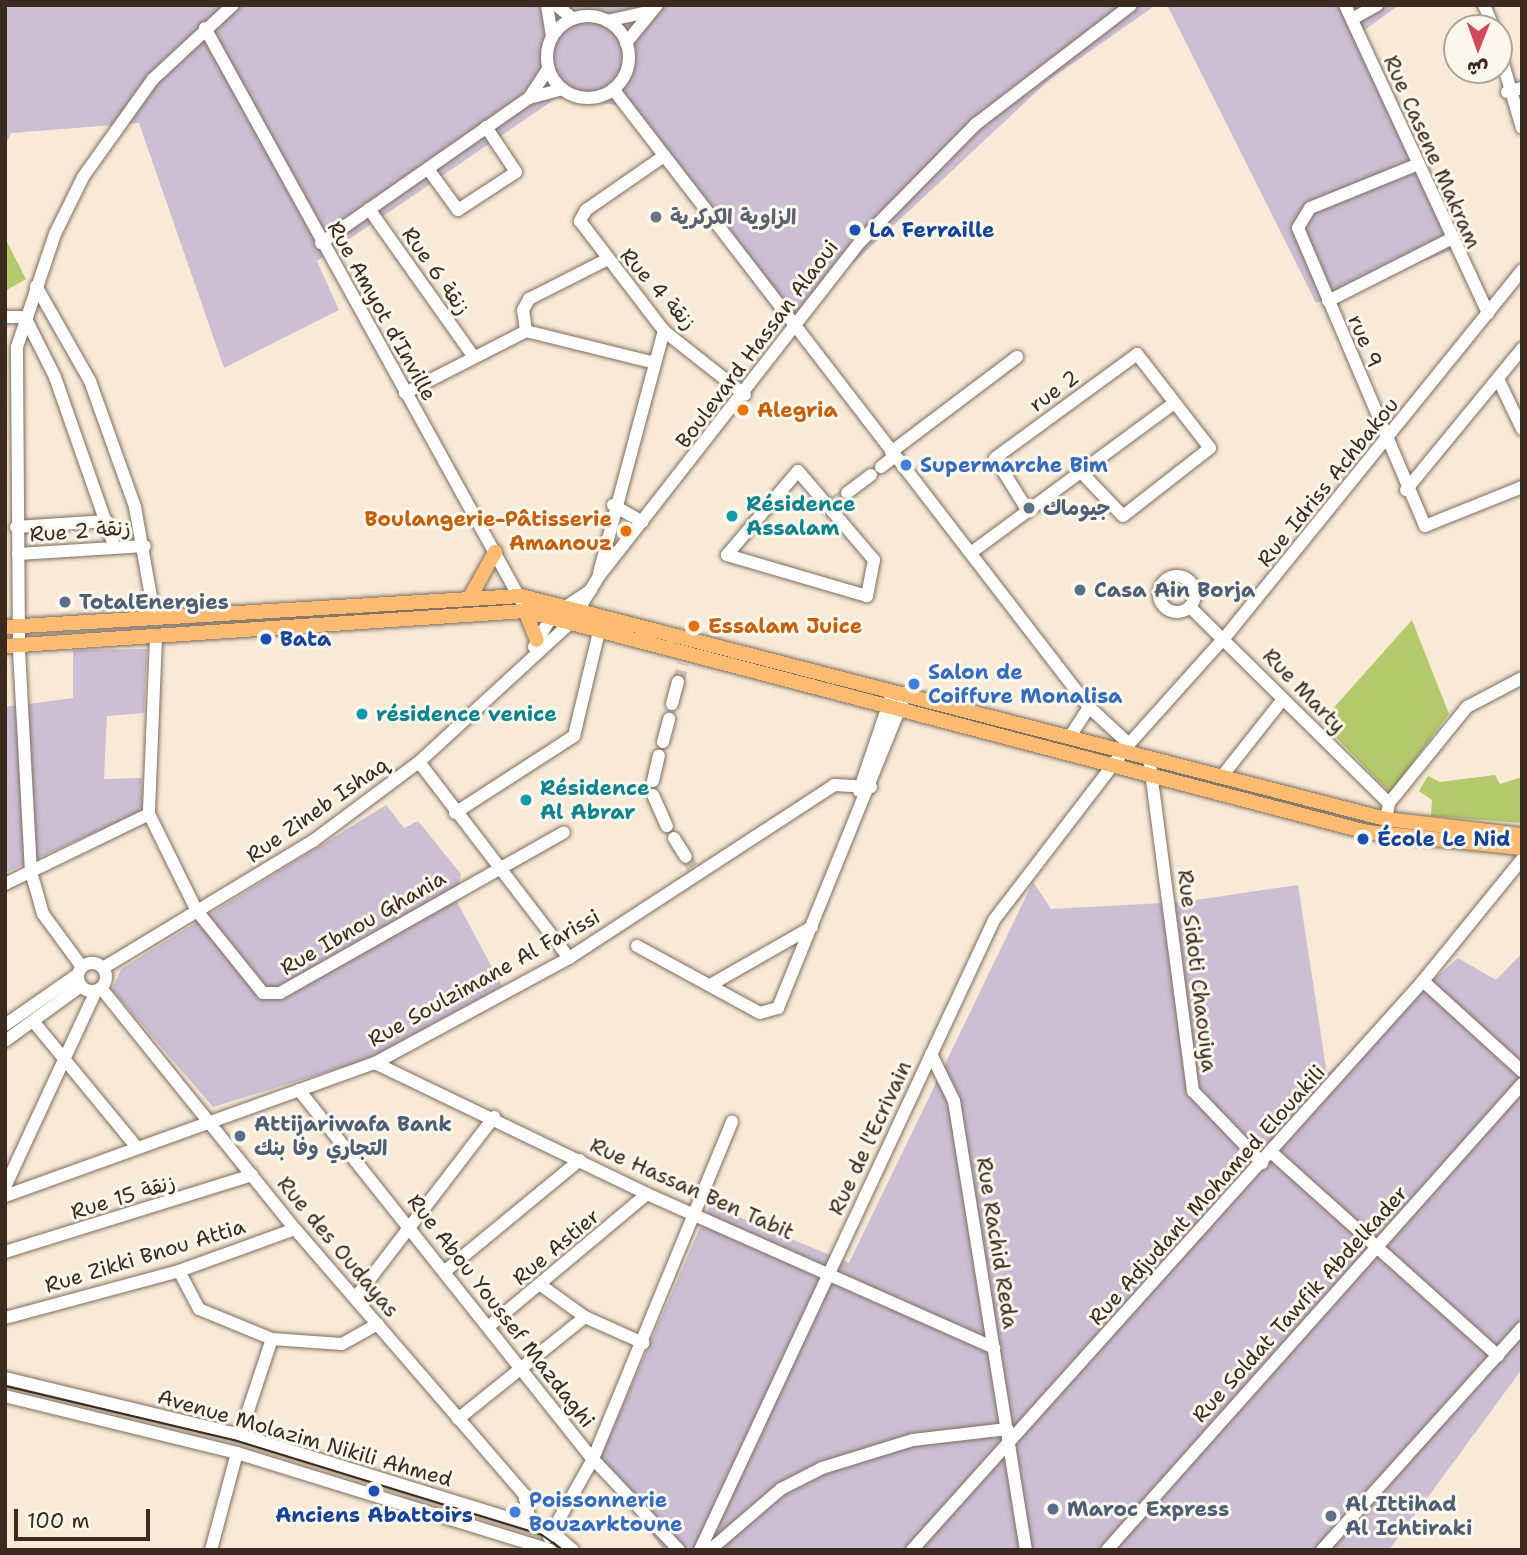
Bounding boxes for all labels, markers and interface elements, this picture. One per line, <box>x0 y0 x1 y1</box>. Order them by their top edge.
north arrow <box>1443 14 1513 84</box>
street label: Rue Casene Makram <box>1378 52 1486 252</box>
text: ش <box>1467 56 1488 81</box>
place label: الزاوية الكركرية <box>670 204 796 230</box>
marker: الزاوية الكركرية <box>648 209 664 225</box>
street label: Rue Amyot d'Inville <box>322 217 442 405</box>
place label: La Ferraille <box>869 217 995 243</box>
street label: Rue 6 زنقة <box>397 222 475 320</box>
marker: La Ferraille <box>847 222 863 238</box>
street label: Boulevard Hassan Alaoui <box>670 235 844 453</box>
street label: Rue 4 زنقة <box>615 243 701 335</box>
street label: rue 9 <box>1343 311 1387 371</box>
street label: rue 2 <box>1024 365 1084 417</box>
street label: Rue Idriss Achbakou <box>1252 392 1404 572</box>
place label: Alegria <box>757 397 838 423</box>
marker: Alegria <box>735 402 751 418</box>
place label: Supermarche Bim <box>920 452 1108 478</box>
marker: Supermarche Bim <box>898 457 914 473</box>
place label: Résidence Assalam <box>746 491 856 541</box>
place label: جيوماك <box>1043 495 1110 521</box>
marker: جيوماك <box>1021 500 1037 516</box>
place label: Boulangerie-Pâtisserie Amanouz <box>364 506 612 556</box>
marker: Résidence Assalam <box>724 508 740 524</box>
street label: Rue 2 زنقة <box>29 515 131 547</box>
marker: Boulangerie-Pâtisserie Amanouz <box>618 523 634 539</box>
place label: Casa Ain Borja <box>1094 577 1255 603</box>
marker: Casa Ain Borja <box>1072 582 1088 598</box>
place label: TotalEnergies <box>79 589 229 615</box>
marker: TotalEnergies <box>57 594 73 610</box>
place label: Essalam Juice <box>708 613 862 639</box>
marker: Essalam Juice <box>686 618 702 634</box>
place label: Bata <box>280 626 331 652</box>
marker: Bata <box>258 631 274 647</box>
street label: Rue Marty <box>1257 643 1351 739</box>
place label: Salon de Coiffure Monalisa <box>928 659 1122 709</box>
marker: Salon de Coiffure Monalisa <box>906 676 922 692</box>
place label: résidence venice <box>376 701 557 727</box>
marker: résidence venice <box>354 706 370 722</box>
street label: Rue Zineb Ishaq <box>241 752 393 868</box>
place label: Résidence Al Abrar <box>540 775 650 825</box>
marker: Résidence Al Abrar <box>518 792 534 808</box>
place label: École Le Nid <box>1377 826 1511 852</box>
marker: École Le Nid <box>1355 831 1371 847</box>
street label: Rue Ibnou Ghania <box>276 865 450 981</box>
street label: Rue Sidoti Chaouiya <box>1172 868 1222 1074</box>
street label: Rue Soulzimane Al Farissi <box>364 904 604 1052</box>
street label: Rue de l'Ecrivain <box>823 1057 917 1219</box>
street label: Rue Adjudant Mohamed Elouakili <box>1083 1060 1331 1330</box>
place label: Attijariwafa Bank التجاري وفا بنك <box>254 1111 452 1161</box>
marker: Attijariwafa Bank التجاري وفا بنك <box>232 1128 248 1144</box>
street label: Rue Hassan Ben Tabit <box>586 1133 798 1245</box>
street label: Rue Rachid Reda <box>971 1155 1023 1331</box>
street label: Rue 15 زنقة <box>68 1169 178 1225</box>
street label: Rue des Oudayas <box>272 1172 404 1322</box>
street label: Rue Soldat Tawfik Abdelkader <box>1187 1181 1413 1427</box>
street label: Rue Abou Youssef Mazdaghi <box>402 1189 600 1433</box>
street label: Rue Astier <box>507 1203 605 1291</box>
street label: Rue Zikki Bnou Attia <box>42 1214 248 1298</box>
street label: Avenue Molazim Nikili Ahmed <box>155 1384 455 1492</box>
marker: Anciens Abattoirs <box>366 1483 382 1499</box>
place label: Poissonnerie Bouzarktoune <box>529 1487 683 1537</box>
place label: Al Ittihad Al Ichtiraki <box>1345 1491 1472 1541</box>
scale bar <box>18 1496 154 1540</box>
place label: Maroc Express <box>1067 1496 1229 1522</box>
marker: Maroc Express <box>1045 1501 1061 1517</box>
place label: Anciens Abattoirs <box>275 1502 473 1528</box>
marker: Poissonnerie Bouzarktoune <box>507 1504 523 1520</box>
text: 100 m <box>27 1507 90 1535</box>
marker: Al Ittihad Al Ichtiraki <box>1323 1508 1339 1524</box>

